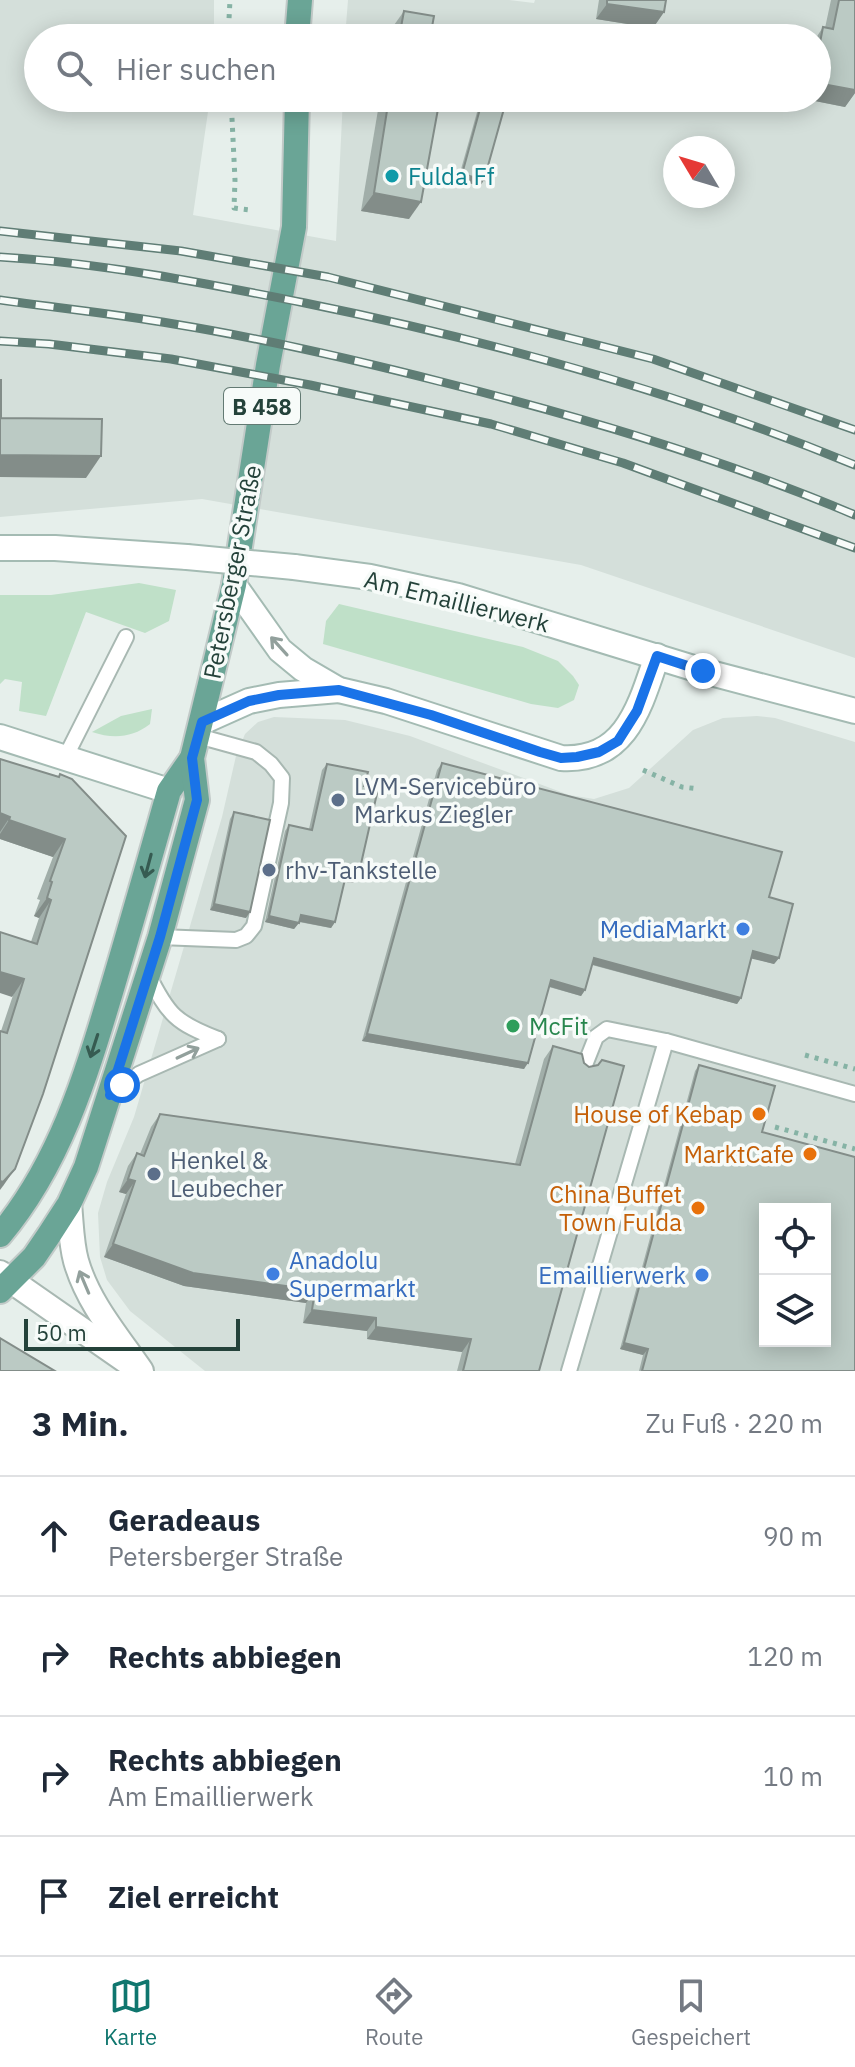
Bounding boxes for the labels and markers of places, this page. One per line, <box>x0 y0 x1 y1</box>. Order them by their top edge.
place label: Fulda Ff <box>408 160 495 192</box>
marker: Fulda Ff <box>383 167 401 185</box>
place label: LVM-Servicebüro Markus Ziegler <box>354 770 537 830</box>
marker: LVM-Servicebüro Markus Ziegler <box>329 791 347 809</box>
place label: rhv-Tankstelle <box>285 854 437 886</box>
marker: rhv-Tankstelle <box>260 861 278 879</box>
place label: MediaMarkt <box>600 913 727 945</box>
marker: MediaMarkt <box>734 920 752 938</box>
place label: McFit <box>529 1010 588 1042</box>
marker: McFit <box>504 1017 522 1035</box>
place label: House of Kebap <box>573 1098 743 1130</box>
marker: House of Kebap <box>750 1105 768 1123</box>
place label: MarktCafe <box>683 1138 794 1170</box>
place label: Henkel & Leubecher <box>170 1144 284 1204</box>
marker: MarktCafe <box>801 1145 819 1163</box>
marker: Henkel & Leubecher <box>145 1165 163 1183</box>
place label: China Buffet Town Fulda <box>549 1178 682 1238</box>
marker: China Buffet Town Fulda <box>689 1199 707 1217</box>
place label: Anadolu Supermarkt <box>289 1244 416 1304</box>
place label: Emaillierwerk <box>538 1259 686 1291</box>
marker: Anadolu Supermarkt <box>264 1265 282 1283</box>
marker: Emaillierwerk <box>693 1266 711 1284</box>

